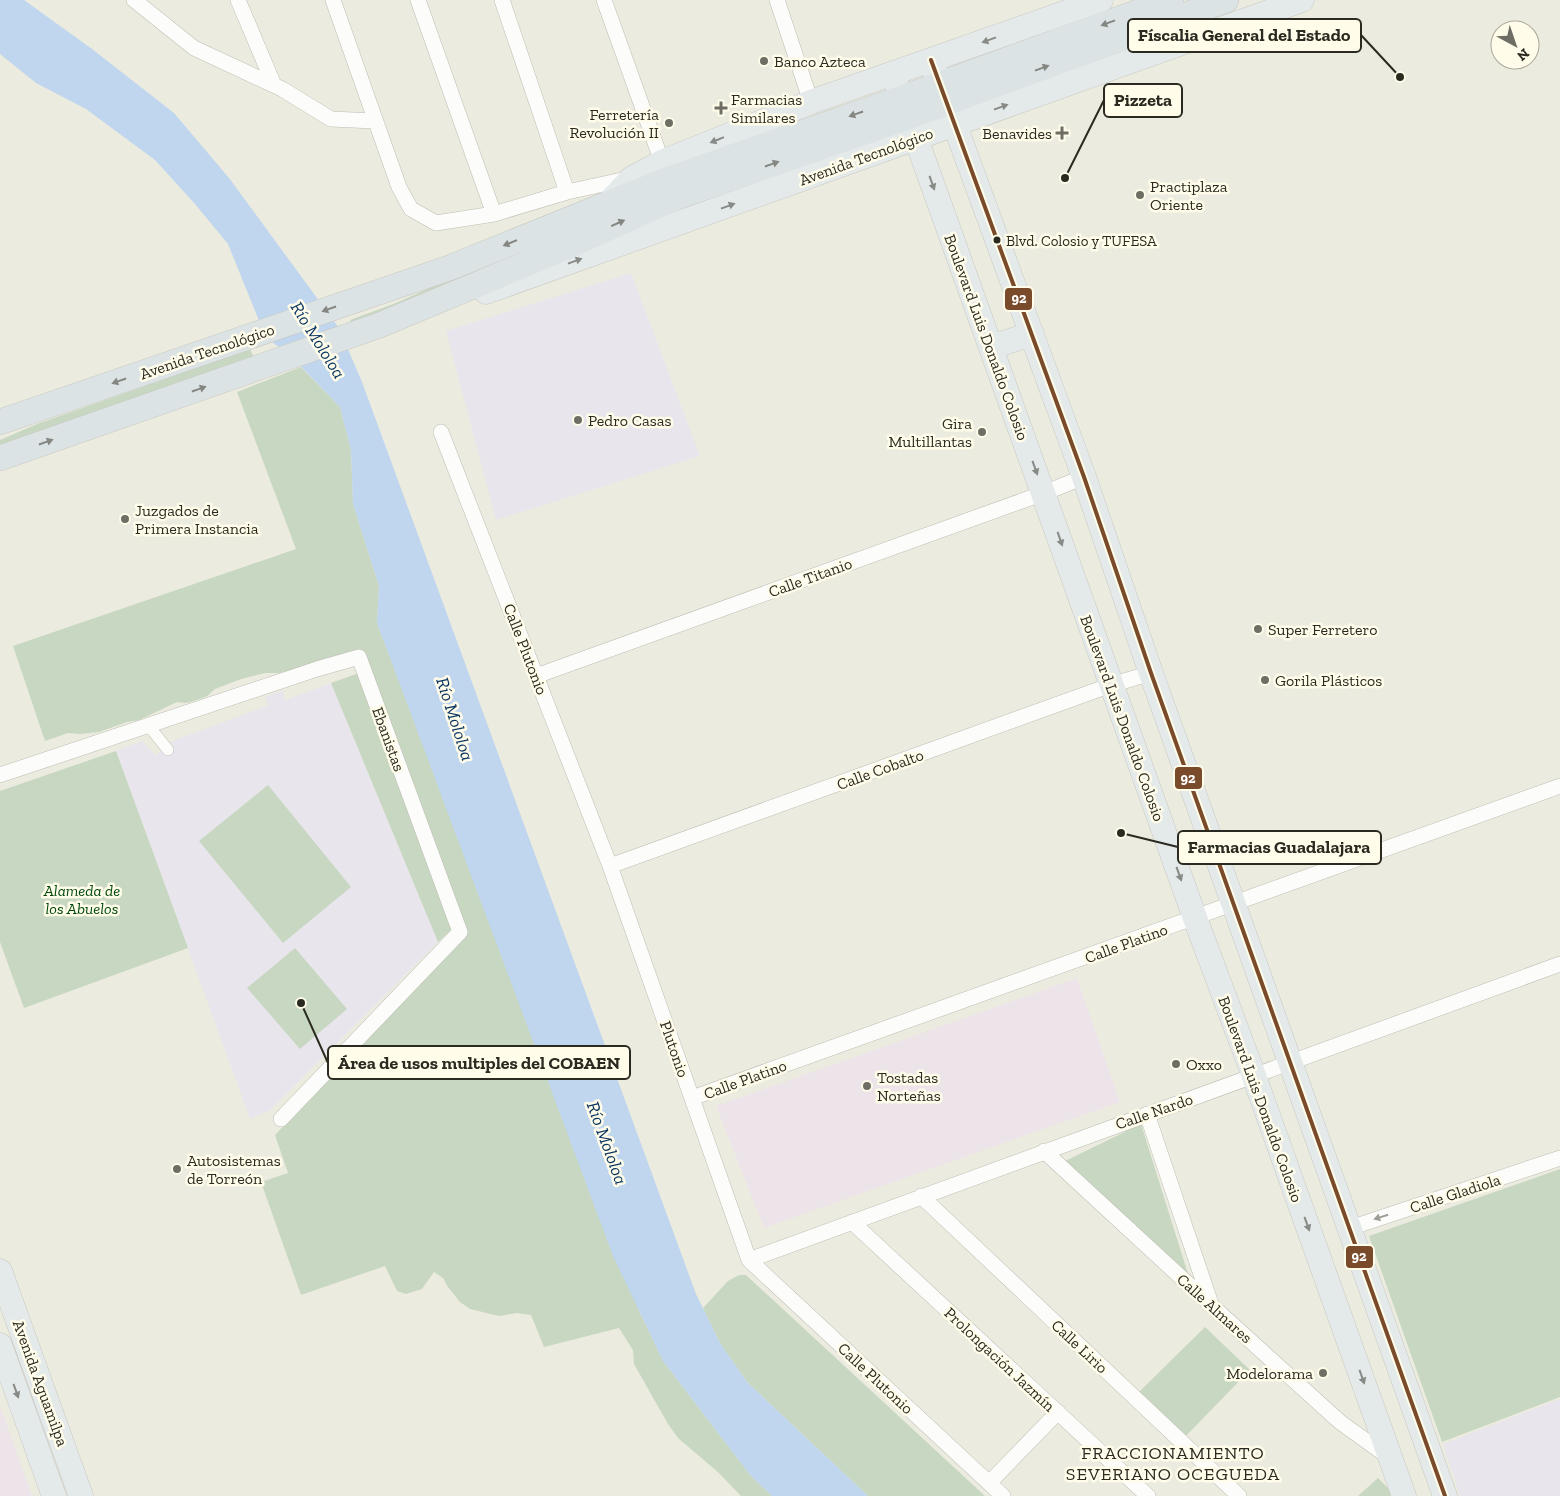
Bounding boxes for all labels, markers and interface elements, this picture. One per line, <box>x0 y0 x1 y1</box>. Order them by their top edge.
one-way arrow <box>1100 19 1115 27</box>
callout: Físcalia General del Estado <box>1128 19 1361 52</box>
north arrow <box>1490 20 1540 70</box>
text: Físcalia General del Estado <box>1138 24 1351 46</box>
one-way arrow <box>981 37 996 44</box>
text: N <box>1513 45 1533 65</box>
place label: Banco Azteca <box>774 52 866 71</box>
marker: Banco Azteca <box>758 55 770 67</box>
one-way arrow <box>1035 64 1050 72</box>
callout: Pizzeta <box>1104 84 1182 117</box>
text: Pizzeta <box>1114 89 1172 111</box>
place label: Farmacias Similares <box>731 90 802 127</box>
marker: Farmacias Similares <box>715 102 727 114</box>
one-way arrow <box>994 103 1009 111</box>
place label: Ferretería Revolución II <box>570 105 659 142</box>
one-way arrow <box>849 111 864 118</box>
marker: Ferretería Revolución II <box>663 117 675 129</box>
street label: Avenida Tecnológico <box>797 123 936 190</box>
place label: Benavides <box>982 124 1052 143</box>
marker: Benavides <box>1056 127 1068 139</box>
one-way arrow <box>709 137 724 144</box>
one-way arrow <box>765 160 780 167</box>
one-way arrow <box>929 176 936 191</box>
place label: Practiplaza Oriente <box>1150 177 1228 214</box>
marker: Practiplaza Oriente <box>1134 189 1146 201</box>
one-way arrow <box>721 202 736 210</box>
one-way arrow <box>611 219 625 227</box>
street label: Boulevard Luis Donaldo Colosio <box>940 231 1033 443</box>
place label: Blvd. Colosio y TUFESA <box>1006 232 1157 250</box>
marker: Blvd. Colosio y TUFESA <box>992 235 1002 245</box>
one-way arrow <box>502 239 517 247</box>
one-way arrow <box>568 257 583 265</box>
line badge: 92 <box>1004 287 1033 311</box>
text: 92 <box>1011 290 1027 307</box>
water label: Río Mololoa <box>286 297 350 383</box>
one-way arrow <box>321 306 336 313</box>
street label: Avenida Tecnológico <box>137 320 277 383</box>
one-way arrow <box>112 378 127 386</box>
one-way arrow <box>192 384 207 392</box>
place label: Pedro Casas <box>588 411 672 430</box>
marker: Pedro Casas <box>572 414 584 426</box>
place label: Gira Multillantas <box>888 414 972 451</box>
marker: Gira Multillantas <box>976 426 988 438</box>
one-way arrow <box>39 438 54 446</box>
one-way arrow <box>1031 461 1039 476</box>
place label: Juzgados de Primera Instancia <box>135 501 259 538</box>
marker: Juzgados de Primera Instancia <box>119 513 131 525</box>
one-way arrow <box>1057 532 1064 547</box>
street label: Calle Titanio <box>766 554 854 601</box>
street label: Calle Plutonio <box>499 601 552 697</box>
street label: Boulevard Luis Donaldo Colosio <box>1076 612 1169 824</box>
place label: Super Ferretero <box>1268 620 1377 639</box>
marker: Super Ferretero <box>1252 623 1264 635</box>
place label: Gorila Plásticos <box>1275 671 1382 690</box>
water label: Río Mololoa <box>431 674 479 764</box>
marker: Gorila Plásticos <box>1259 674 1271 686</box>
street label: Ebanistas <box>368 704 409 774</box>
street label: Calle Cobalto <box>834 745 926 794</box>
line badge: 92 <box>1174 766 1203 790</box>
text: 92 <box>1180 770 1196 787</box>
callout: Farmacias Guadalajara <box>1178 831 1381 864</box>
text: Farmacias Guadalajara <box>1188 836 1370 858</box>
one-way arrow <box>1175 867 1183 882</box>
park label: Alameda de los Abuelos <box>43 881 120 918</box>
street label: Calle Platino <box>1082 920 1170 967</box>
street label: Boulevard Luis Donaldo Colosio <box>1214 993 1307 1205</box>
street label: Plutonio <box>656 1018 693 1080</box>
callout: Área de usos multiples del COBAEN <box>328 1046 630 1079</box>
text: Área de usos multiples del COBAEN <box>338 1052 621 1074</box>
place label: Oxxo <box>1186 1055 1222 1074</box>
street label: Calle Platino <box>701 1056 789 1103</box>
marker: Oxxo <box>1170 1058 1182 1070</box>
place label: Tostadas Norteñas <box>877 1068 941 1105</box>
marker: Tostadas Norteñas <box>861 1080 873 1092</box>
street label: Calle Nardo <box>1113 1089 1195 1134</box>
water label: Río Mololoa <box>582 1099 632 1187</box>
place label: Autosistemas de Torreón <box>187 1151 281 1188</box>
marker: Autosistemas de Torreón <box>171 1163 183 1175</box>
street label: Calle Gladiola <box>1407 1170 1503 1217</box>
one-way arrow <box>1373 1214 1388 1222</box>
one-way arrow <box>1303 1217 1311 1232</box>
line badge: 92 <box>1345 1245 1374 1269</box>
text: 92 <box>1351 1248 1367 1265</box>
street label: Calle Almares <box>1173 1270 1256 1347</box>
street label: Prolongación Jazmín <box>940 1303 1060 1416</box>
street label: Calle Lirio <box>1047 1315 1112 1377</box>
street label: Avenida Aguamilpa <box>9 1317 72 1449</box>
street label: Calle Plutonio <box>834 1339 917 1418</box>
place label: Modelorama <box>1226 1364 1313 1383</box>
marker: Modelorama <box>1317 1367 1329 1379</box>
one-way arrow <box>1359 1369 1366 1384</box>
one-way arrow <box>13 1384 21 1399</box>
district label: FRACCIONAMIENTO SEVERIANO OCEGUEDA <box>1066 1442 1280 1485</box>

